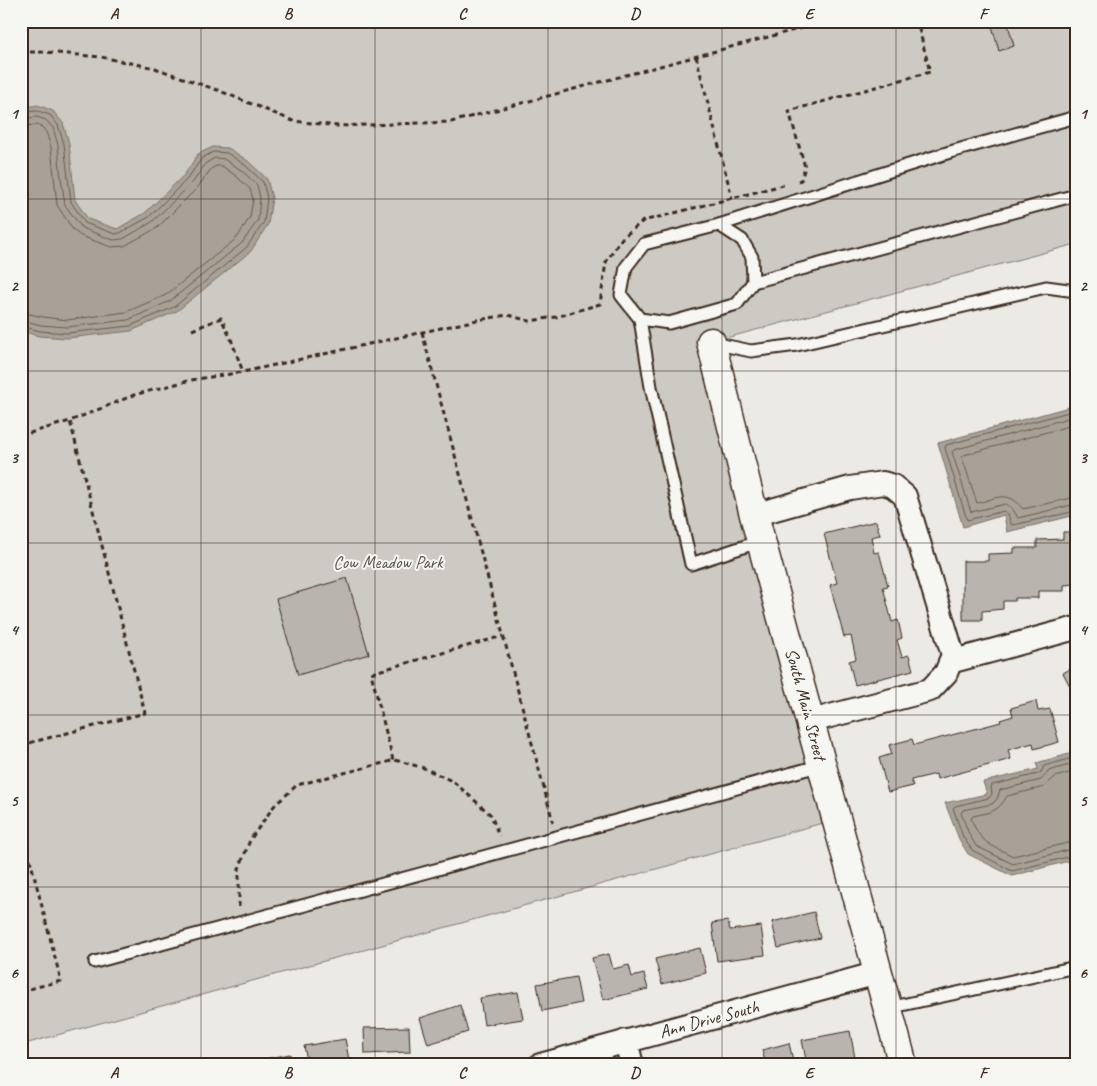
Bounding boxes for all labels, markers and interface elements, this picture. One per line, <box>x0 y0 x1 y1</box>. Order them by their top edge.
text: A <box>110 4 120 24</box>
text: B <box>284 4 294 24</box>
text: C <box>458 4 468 24</box>
text: D <box>630 4 641 24</box>
text: E <box>805 4 816 24</box>
text: F <box>979 4 990 24</box>
text: 1 <box>10 104 19 124</box>
text: 1 <box>1079 104 1088 124</box>
text: 2 <box>10 276 19 296</box>
text: 2 <box>1079 276 1088 296</box>
text: 3 <box>10 448 19 468</box>
text: 3 <box>1079 448 1088 468</box>
park label: Cow Meadow Park <box>333 551 444 573</box>
text: 4 <box>10 620 19 640</box>
text: 4 <box>1079 620 1088 640</box>
street label: South Main Street <box>781 646 832 765</box>
text: 5 <box>11 791 20 811</box>
text: 5 <box>1080 791 1089 811</box>
text: 6 <box>10 963 19 983</box>
text: 6 <box>1079 963 1088 983</box>
street label: Ann Drive South <box>657 995 762 1043</box>
text: A <box>110 1063 120 1083</box>
text: B <box>284 1063 294 1083</box>
text: C <box>458 1063 468 1083</box>
text: D <box>630 1063 641 1083</box>
text: E <box>805 1063 816 1083</box>
text: F <box>979 1063 990 1083</box>

